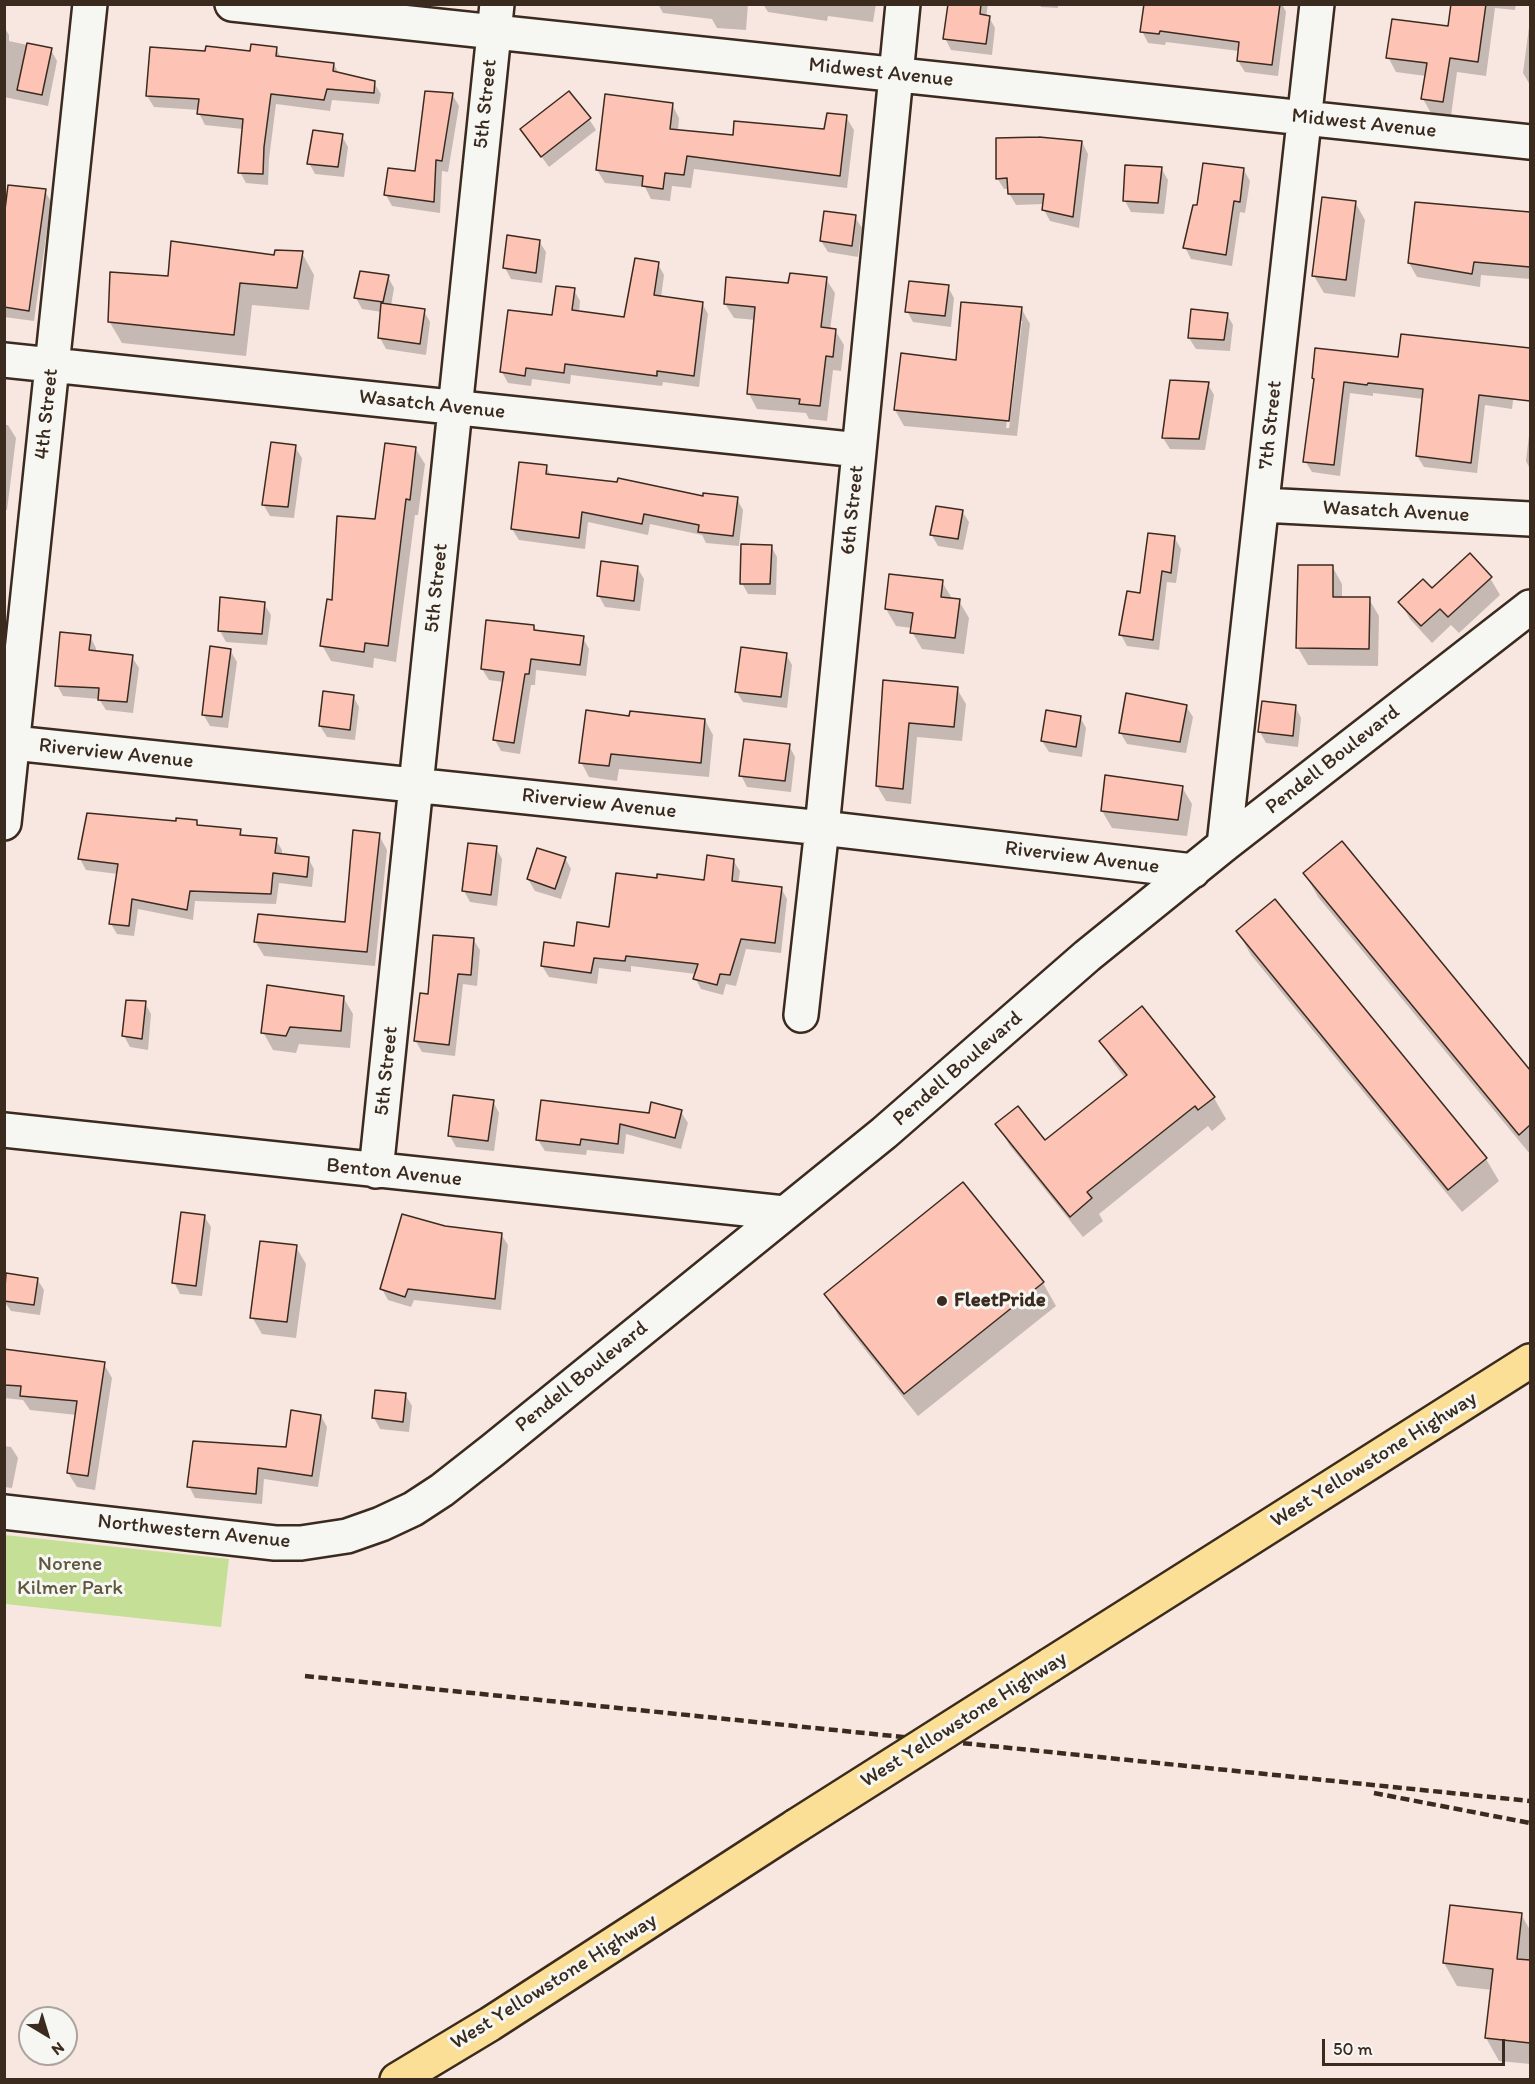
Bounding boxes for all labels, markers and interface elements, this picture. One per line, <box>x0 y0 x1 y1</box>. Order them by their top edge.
street label: Midwest Avenue <box>807 53 955 93</box>
street label: 5th Street <box>469 58 503 150</box>
street label: Midwest Avenue <box>1290 104 1438 144</box>
street label: 4th Street <box>30 367 64 461</box>
street label: 7th Street <box>1254 379 1288 471</box>
street label: Wasatch Avenue <box>357 385 507 425</box>
street label: 6th Street <box>836 464 870 556</box>
street label: Wasatch Avenue <box>1322 496 1470 528</box>
street label: 5th Street <box>420 542 454 634</box>
street label: Pendell Boulevard <box>1261 700 1405 820</box>
street label: Riverview Avenue <box>37 733 195 775</box>
street label: Riverview Avenue <box>520 783 678 825</box>
street label: Riverview Avenue <box>1003 836 1161 880</box>
street label: Pendell Boulevard <box>888 1006 1028 1132</box>
street label: 5th Street <box>370 1025 404 1117</box>
street label: Benton Avenue <box>325 1153 463 1193</box>
place label: FleetPride <box>954 1288 1046 1314</box>
marker: FleetPride <box>935 1294 949 1308</box>
street label: Pendell Boulevard <box>511 1316 653 1438</box>
street label: West Yellowstone Highway <box>1266 1386 1482 1534</box>
street label: Northwestern Avenue <box>96 1509 292 1555</box>
park label: Norene Kilmer Park <box>17 1552 123 1602</box>
street label: West Yellowstone Highway <box>856 1646 1072 1794</box>
street label: West Yellowstone Highway <box>446 1908 662 2056</box>
north arrow <box>18 2006 78 2066</box>
scale bar <box>1325 2027 1508 2065</box>
text: N <box>48 2038 68 2060</box>
text: 50 m <box>1333 2038 1373 2060</box>

